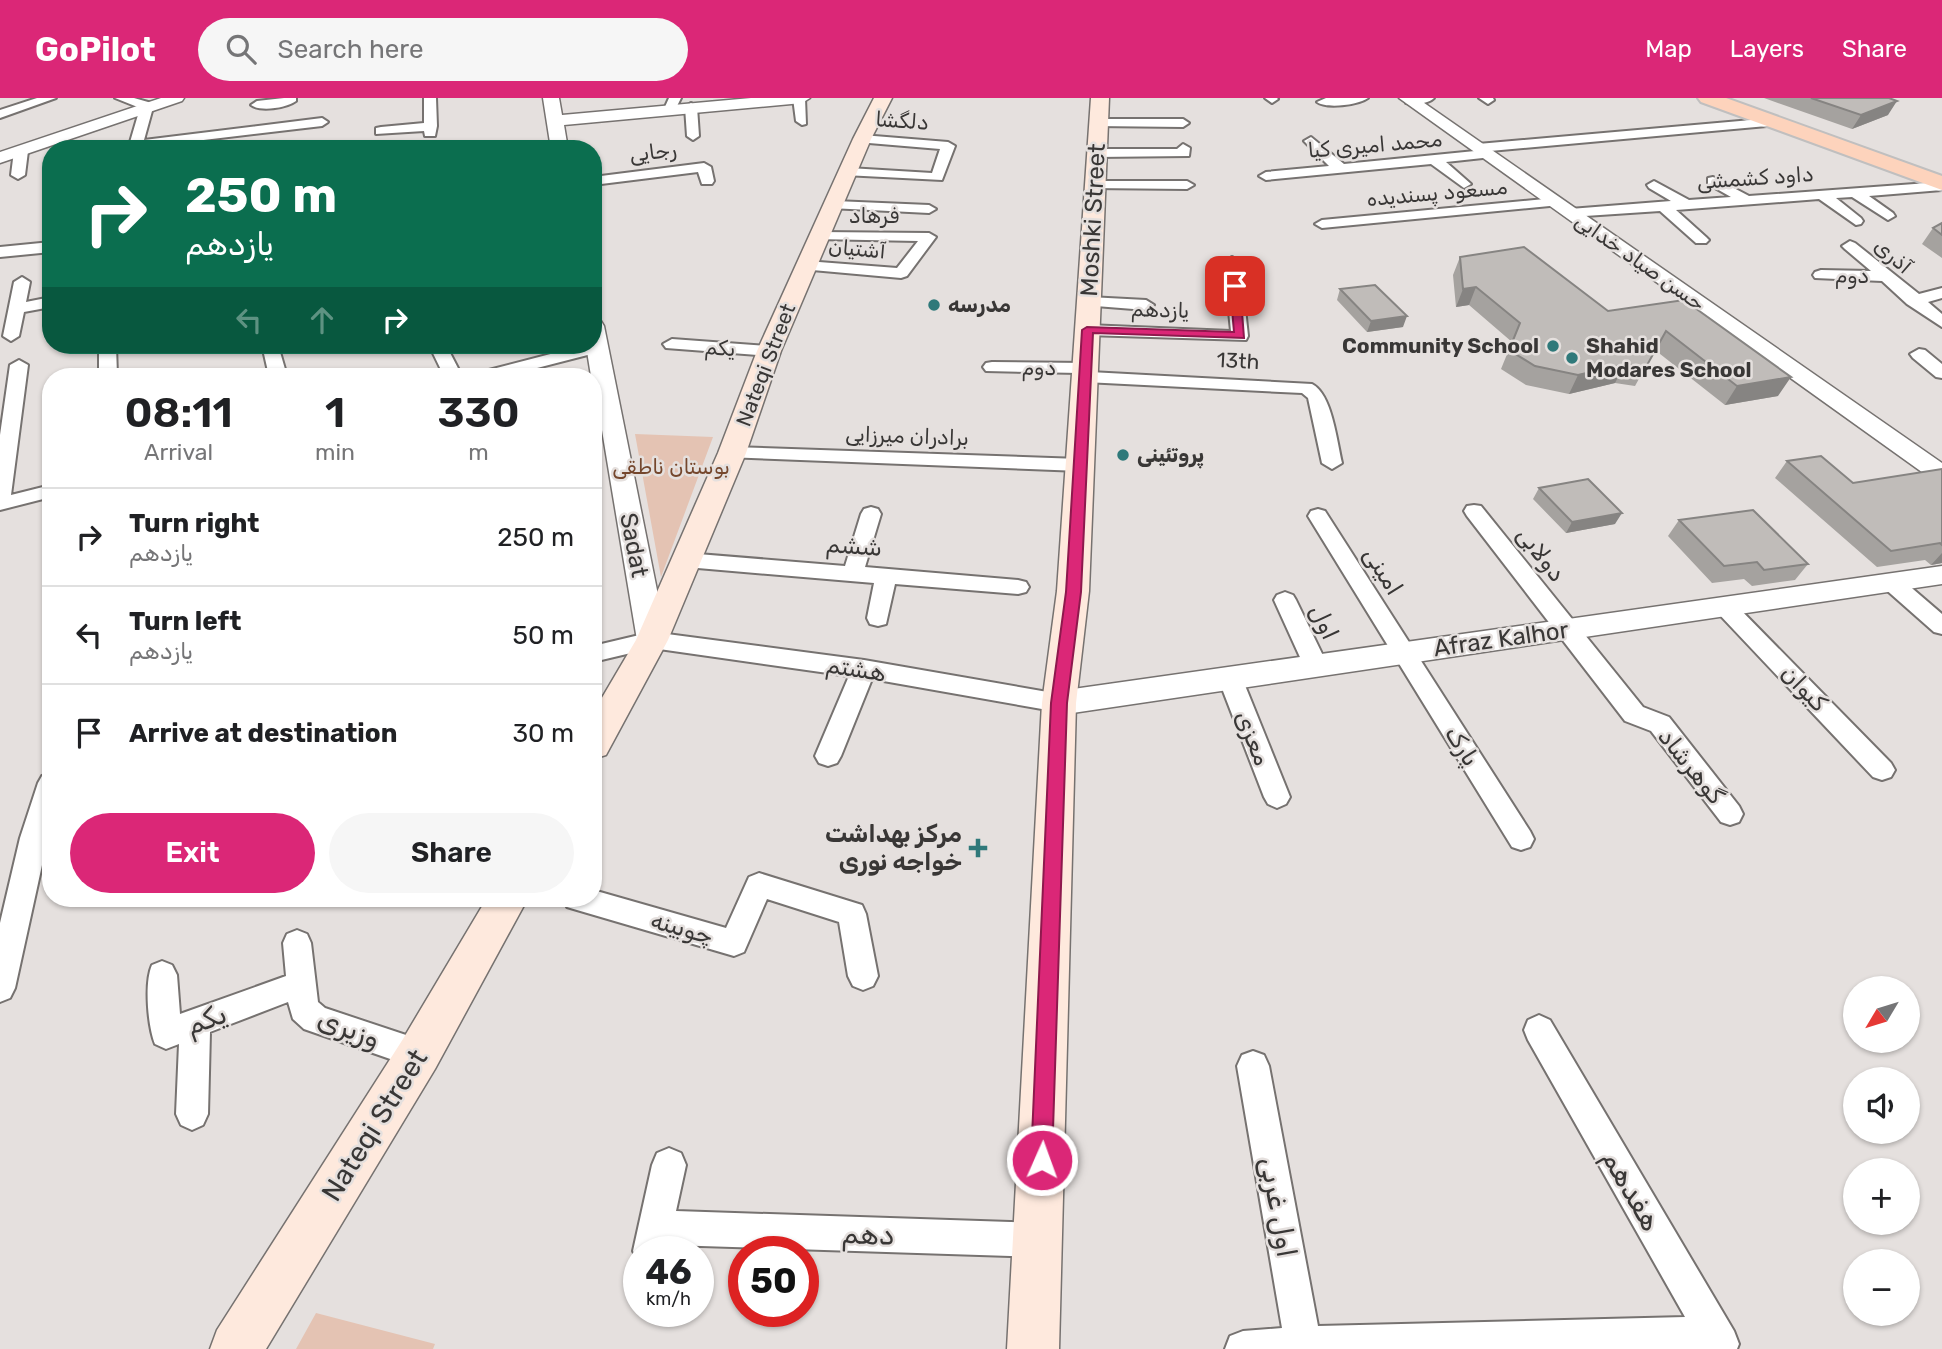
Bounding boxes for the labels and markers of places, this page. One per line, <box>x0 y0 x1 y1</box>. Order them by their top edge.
pin <box>1205 256 1265 316</box>
place label: مدرسه <box>948 292 1011 317</box>
marker: مدرسه <box>926 297 942 313</box>
place label: Community School <box>1342 333 1539 358</box>
place label: Shahid Modares School <box>1586 333 1752 382</box>
marker: Community School <box>1545 338 1561 354</box>
marker: Shahid Modares School <box>1564 350 1580 366</box>
place label: پروتئینی <box>1137 442 1204 469</box>
marker: پروتئینی <box>1115 447 1131 463</box>
place label: مرکز بهداشت خواجه نوری <box>825 820 962 876</box>
marker: مرکز بهداشت خواجه نوری <box>968 838 988 858</box>

